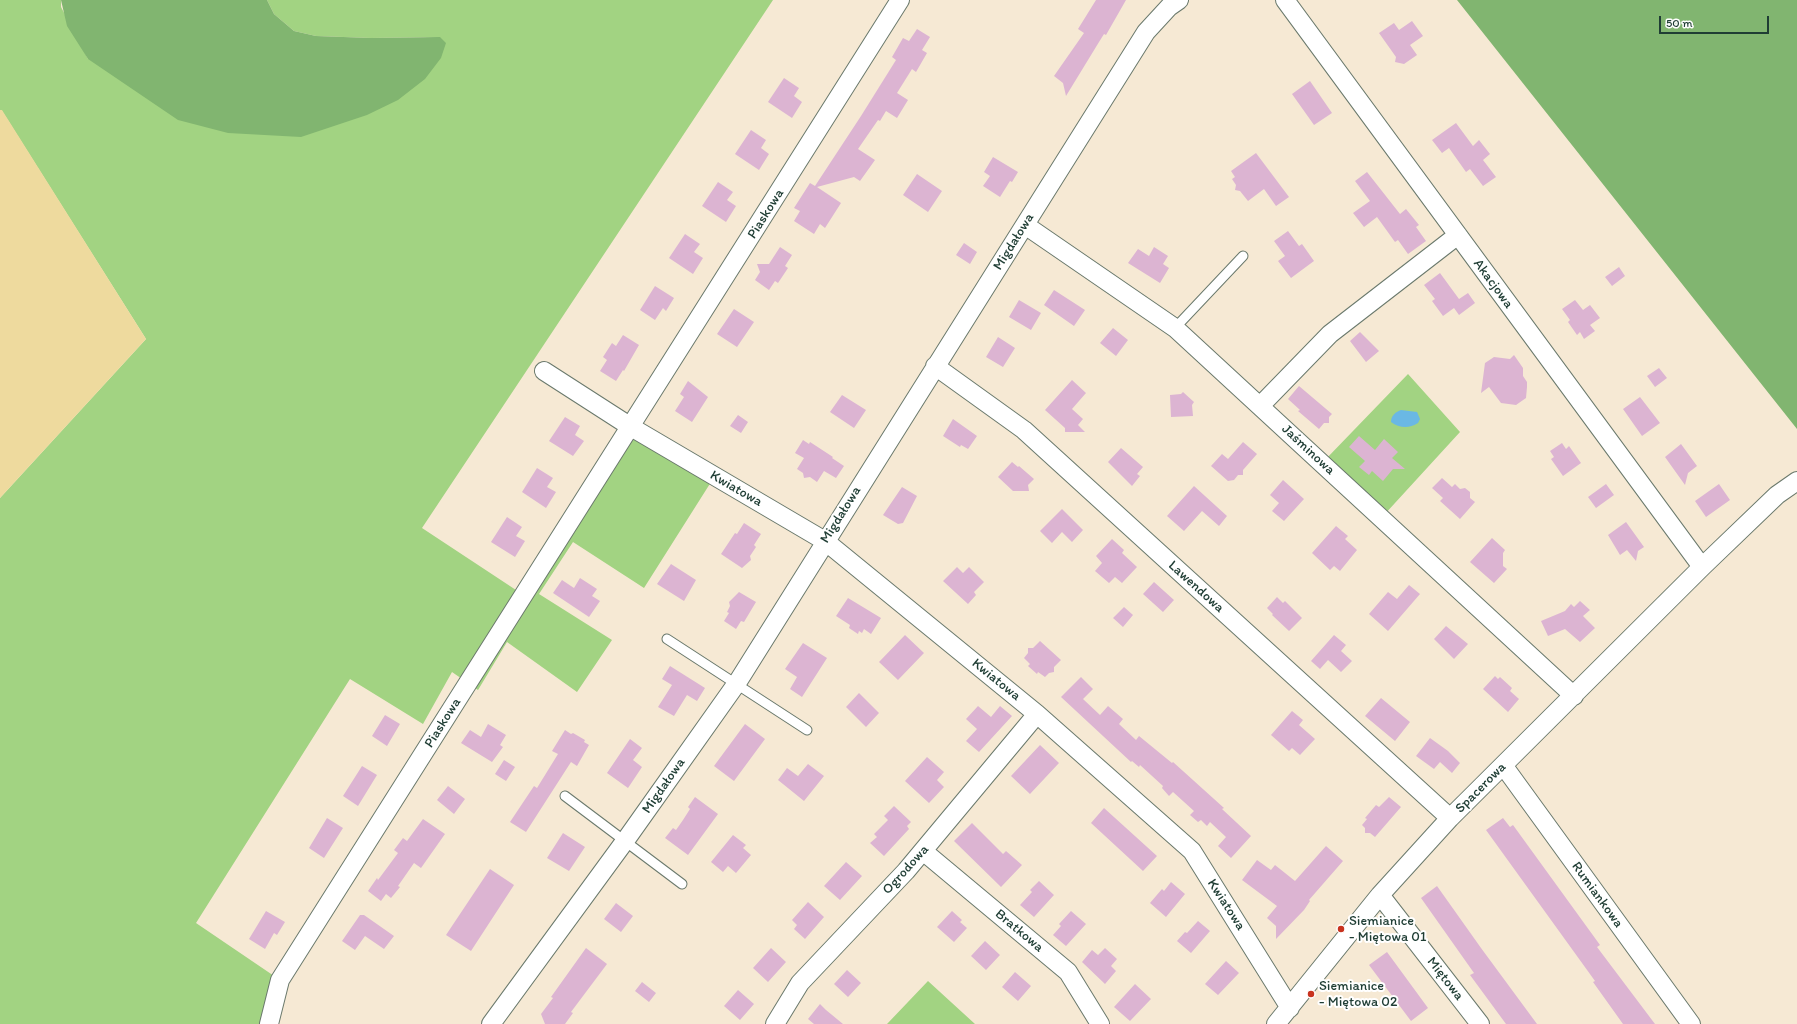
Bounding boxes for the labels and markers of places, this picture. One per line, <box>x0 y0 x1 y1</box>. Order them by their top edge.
place label: Siemianice - Miętowa 01 <box>1349 913 1426 946</box>
marker: Siemianice - Miętowa 01 <box>1336 924 1346 934</box>
place label: Siemianice - Miętowa 02 <box>1319 978 1397 1010</box>
marker: Siemianice - Miętowa 02 <box>1306 989 1316 999</box>

